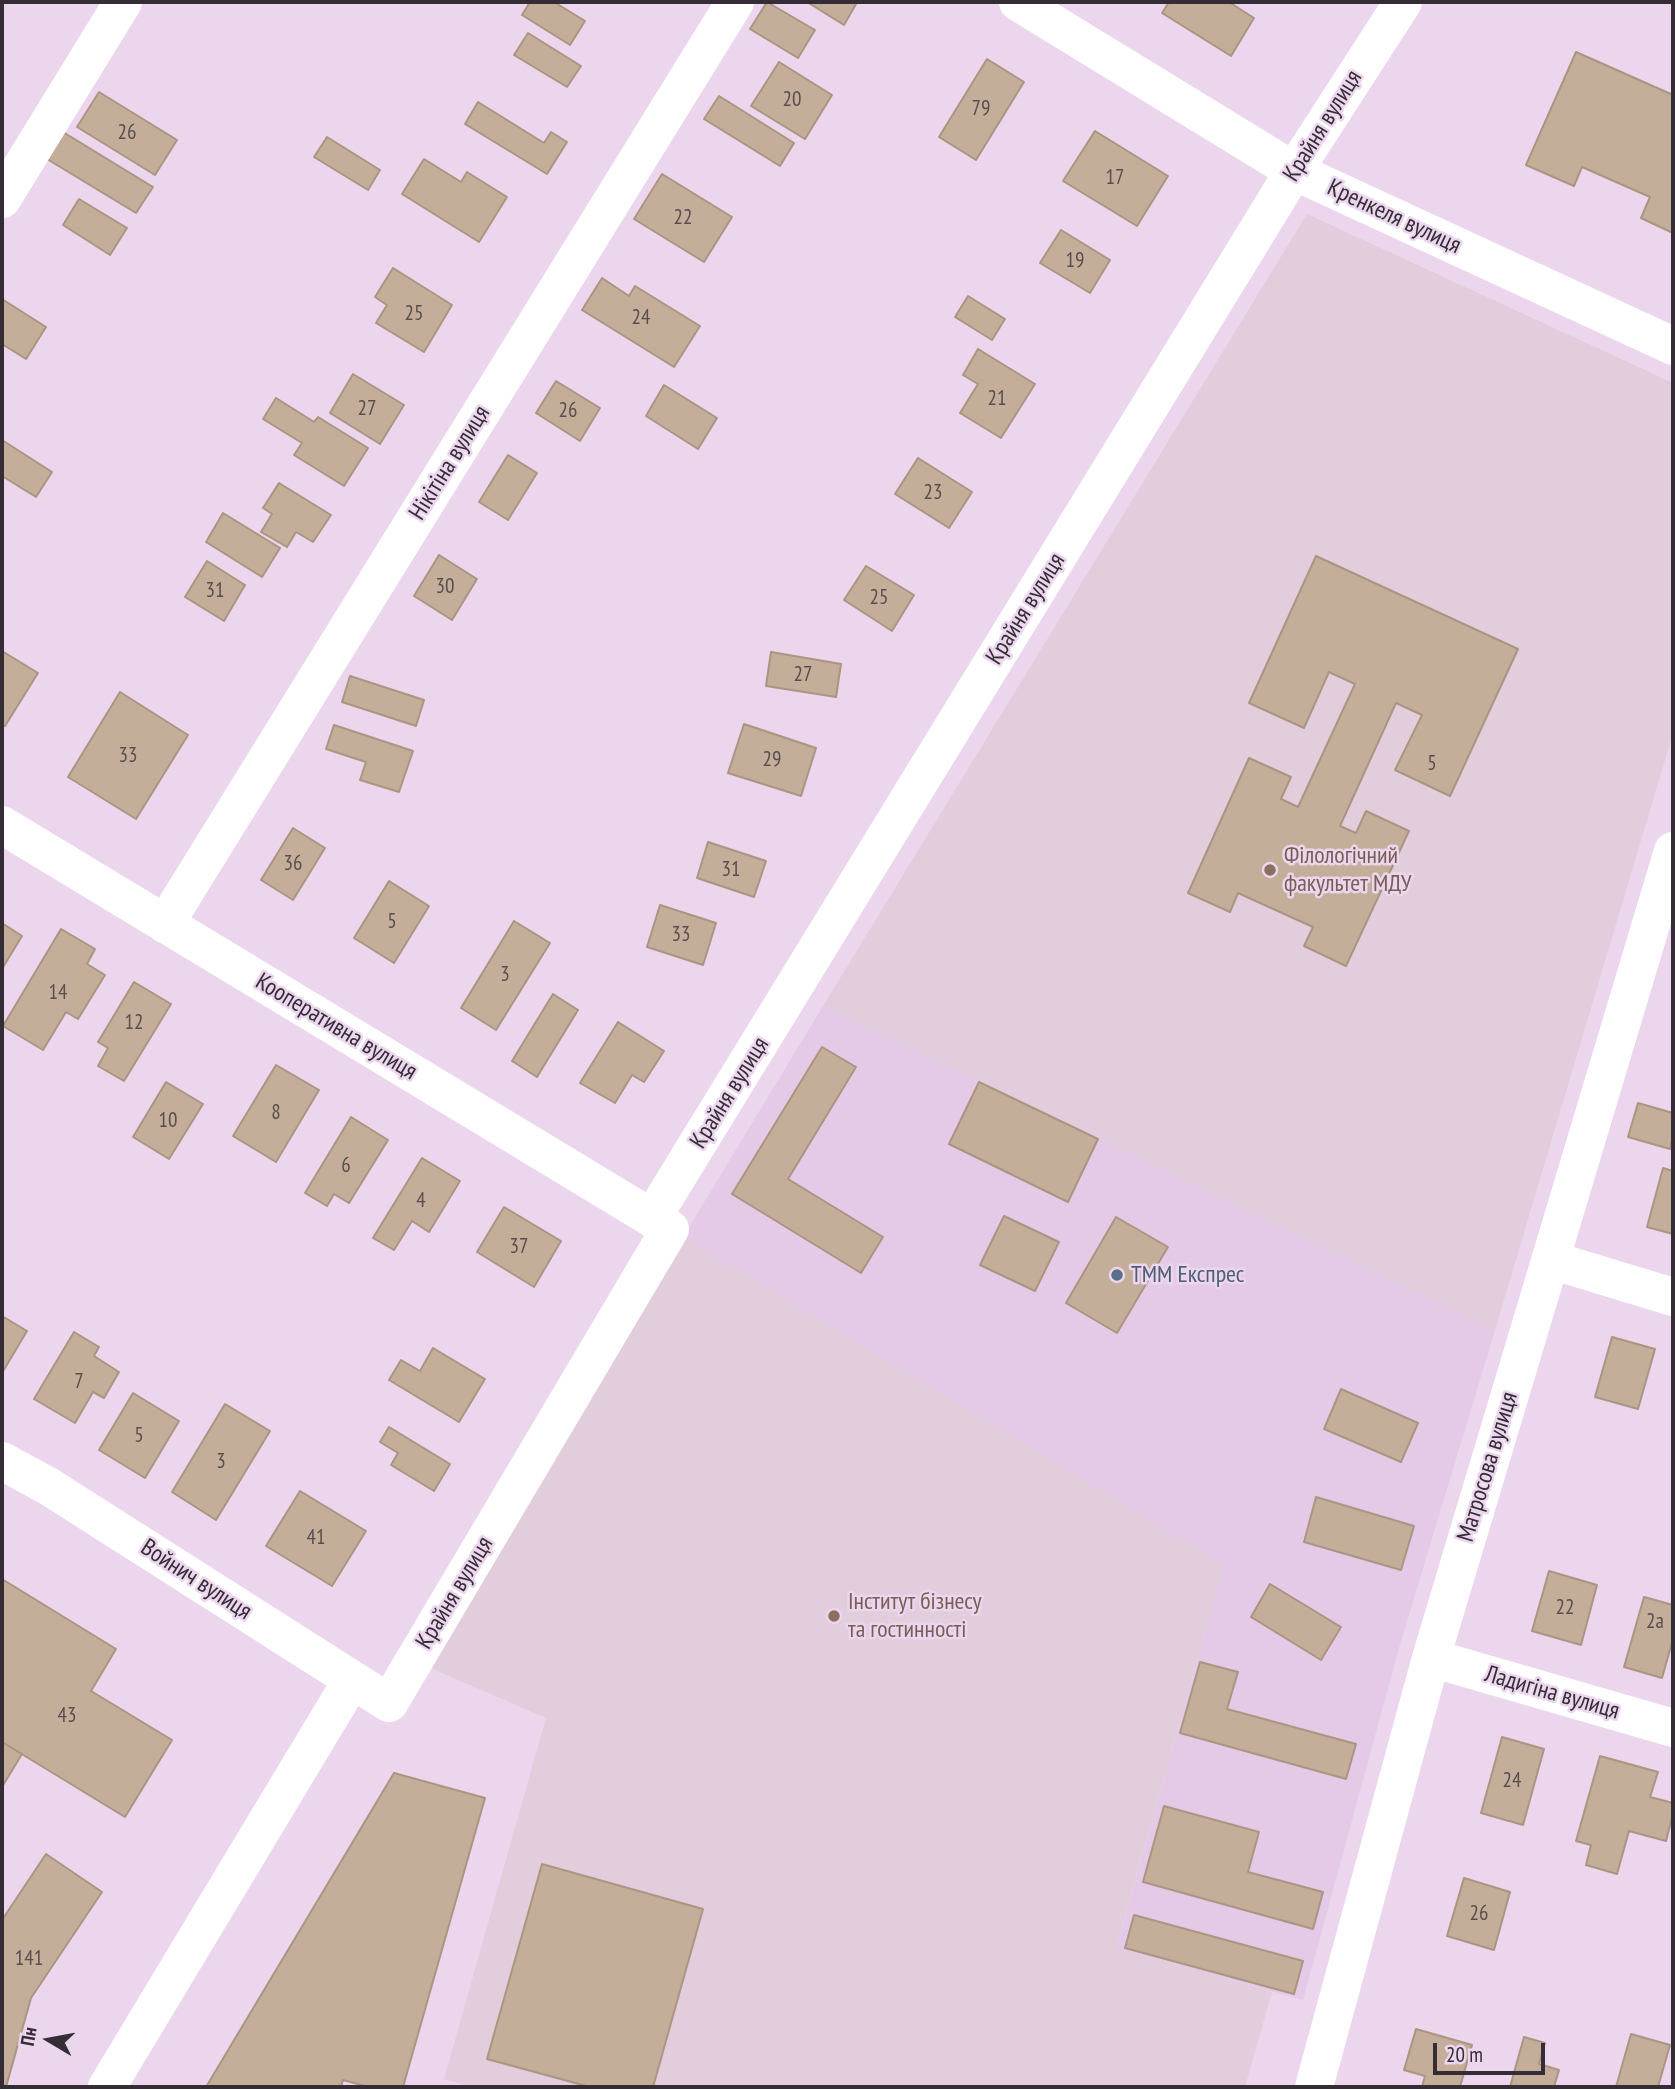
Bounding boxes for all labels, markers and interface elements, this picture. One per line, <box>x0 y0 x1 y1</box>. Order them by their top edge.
street label: Крайня вулиця <box>1277 65 1369 187</box>
house number: 20 <box>783 87 801 113</box>
house number: 79 <box>972 96 990 122</box>
house number: 26 <box>118 120 136 146</box>
house number: 17 <box>1106 165 1124 191</box>
street label: Кренкеля вулиця <box>1323 174 1465 260</box>
house number: 22 <box>674 205 692 231</box>
house number: 19 <box>1066 248 1084 274</box>
house number: 25 <box>405 301 423 327</box>
house number: 24 <box>632 305 650 331</box>
house number: 21 <box>988 386 1006 412</box>
house number: 27 <box>358 396 376 422</box>
house number: 26 <box>559 398 577 424</box>
street label: Нікітіна вулиця <box>404 401 496 525</box>
house number: 23 <box>924 480 942 506</box>
street label: Крайня вулиця <box>980 548 1072 670</box>
house number: 30 <box>436 574 454 600</box>
house number: 31 <box>206 578 224 604</box>
house number: 25 <box>870 585 888 611</box>
house number: 27 <box>794 662 812 688</box>
house number: 33 <box>119 743 137 769</box>
house number: 29 <box>763 747 781 773</box>
house number: 5 <box>1427 751 1437 777</box>
place label: Філологічний факультет МДУ <box>1284 842 1411 898</box>
house number: 36 <box>284 851 302 877</box>
house number: 31 <box>722 857 740 883</box>
marker: Філологічний факультет МДУ <box>1262 862 1278 878</box>
house number: 5 <box>387 909 397 935</box>
house number: 33 <box>672 922 690 948</box>
house number: 3 <box>500 962 510 988</box>
street label: Кооперативна вулиця <box>250 967 422 1087</box>
house number: 14 <box>49 980 67 1006</box>
house number: 12 <box>125 1010 143 1036</box>
street label: Крайня вулиця <box>684 1032 776 1154</box>
house number: 8 <box>271 1100 281 1126</box>
house number: 10 <box>159 1108 177 1134</box>
house number: 6 <box>341 1153 351 1179</box>
house number: 4 <box>416 1188 426 1214</box>
house number: 37 <box>510 1234 528 1260</box>
place label: ТММ Експрес <box>1131 1261 1244 1289</box>
marker: ТММ Експрес <box>1109 1267 1125 1283</box>
house number: 7 <box>74 1369 84 1395</box>
street label: Матросова вулиця <box>1452 1389 1524 1545</box>
house number: 5 <box>134 1423 144 1449</box>
house number: 3 <box>216 1449 226 1475</box>
house number: 41 <box>307 1525 325 1551</box>
street label: Крайня вулиця <box>410 1532 500 1654</box>
street label: Войнич вулиця <box>135 1534 257 1626</box>
place label: Інститут бізнесу та гостинності <box>848 1588 982 1644</box>
house number: 22 <box>1556 1595 1574 1621</box>
marker: Інститут бізнесу та гостинності <box>826 1608 842 1624</box>
house number: 2а <box>1646 1609 1664 1635</box>
street label: Ладигіна вулиця <box>1481 1660 1623 1726</box>
house number: 43 <box>58 1703 76 1729</box>
house number: 24 <box>1503 1768 1521 1794</box>
house number: 26 <box>1470 1901 1488 1927</box>
house number: 141 <box>15 1946 43 1972</box>
north arrow <box>14 2005 84 2075</box>
text: Пн <box>15 2025 42 2048</box>
scale bar <box>1437 2030 1549 2074</box>
text: 20 m <box>1446 2041 1483 2068</box>

